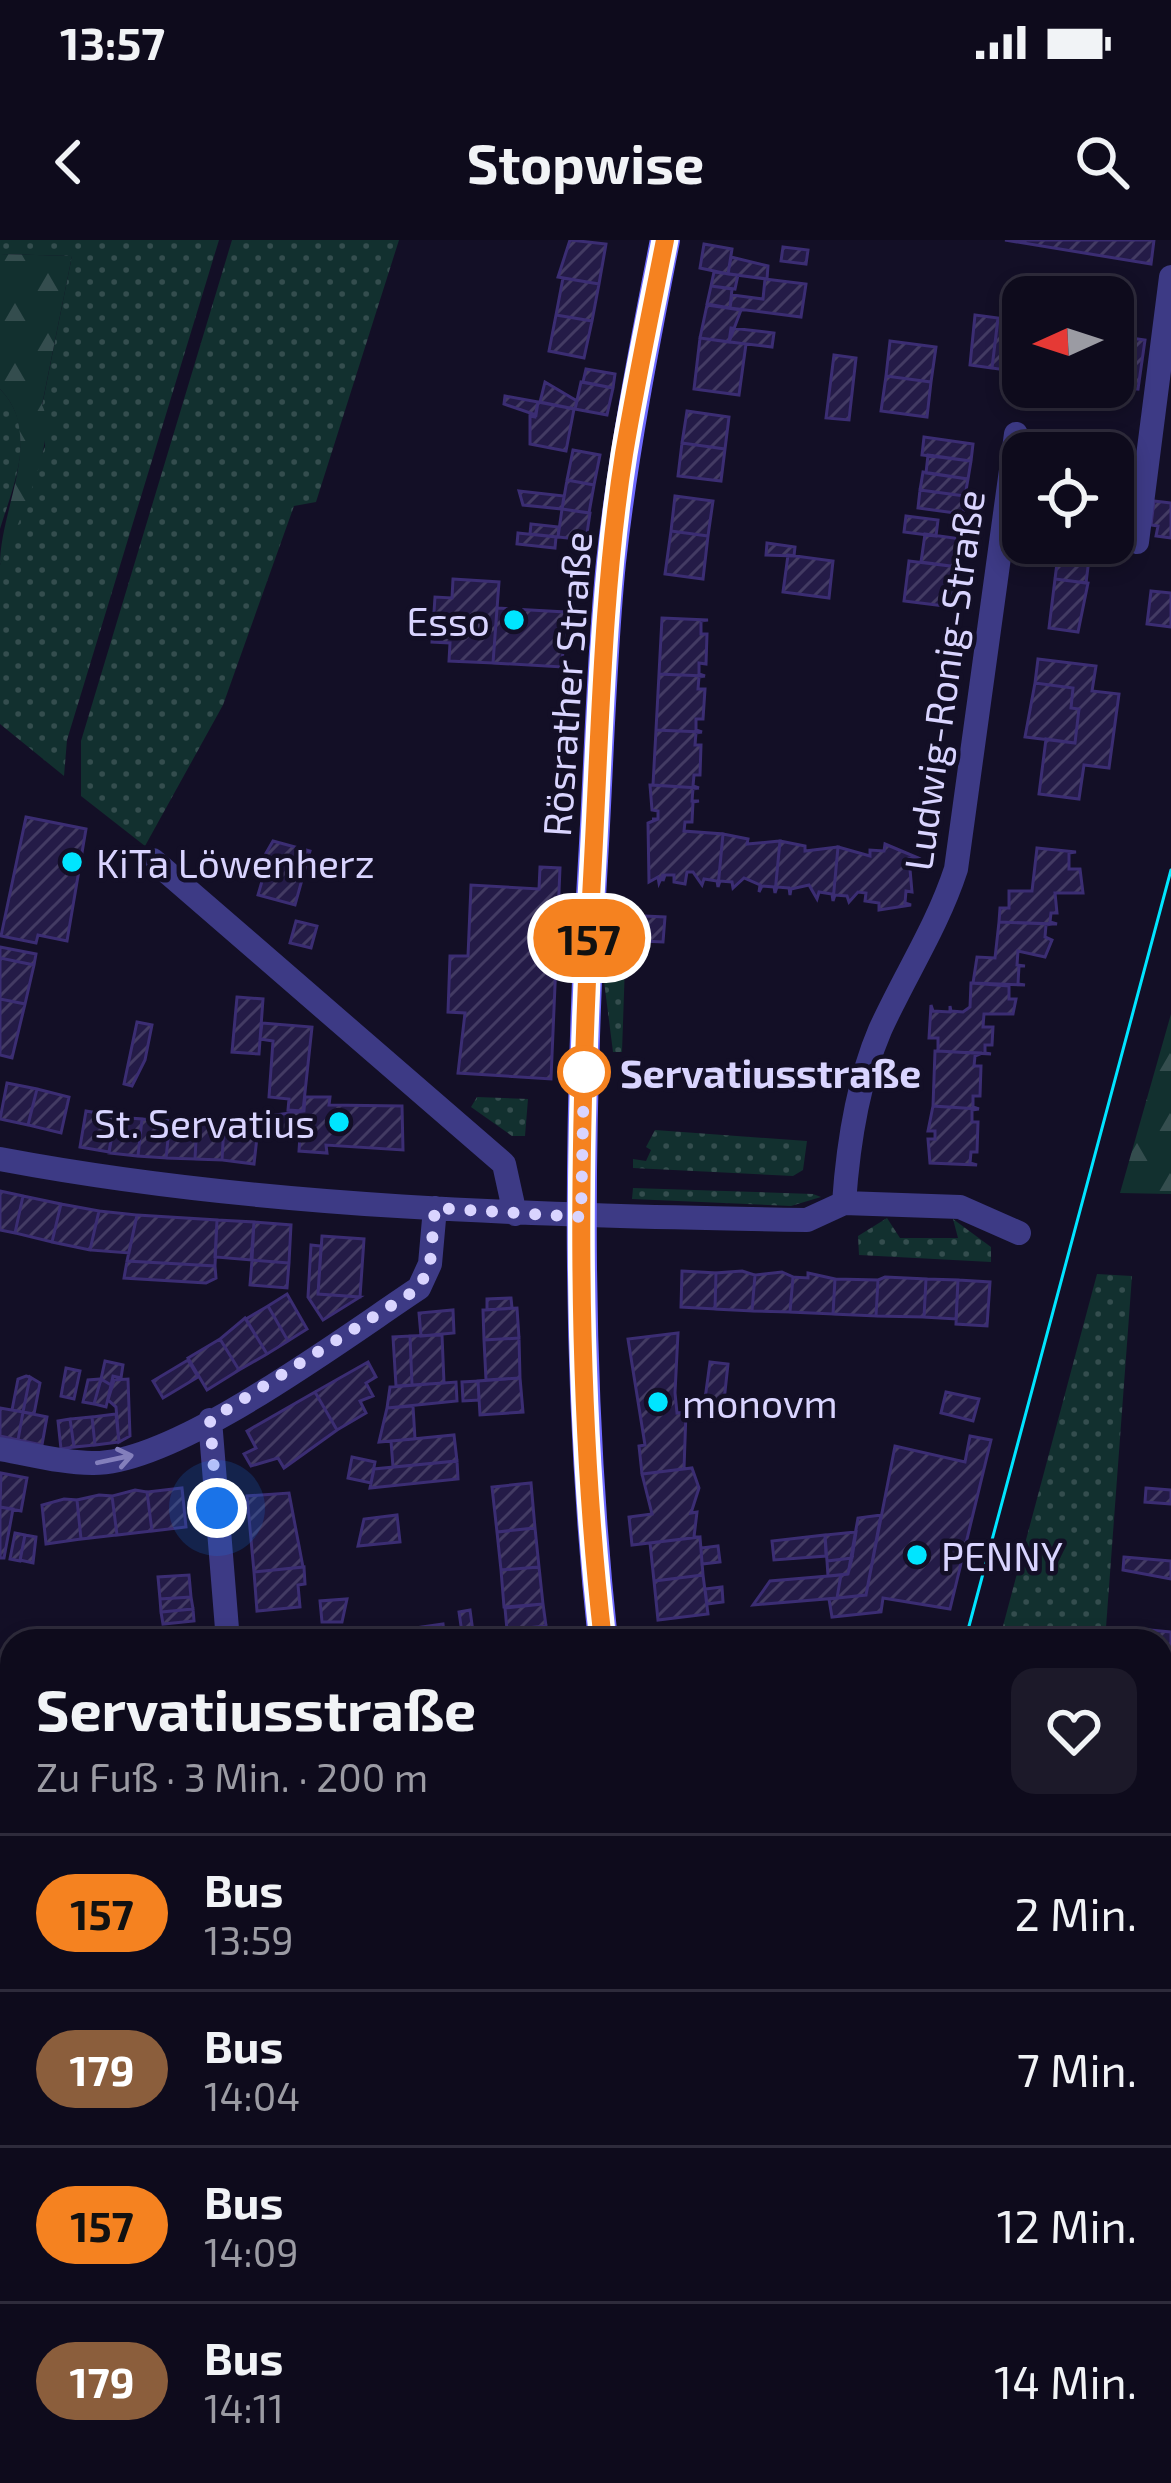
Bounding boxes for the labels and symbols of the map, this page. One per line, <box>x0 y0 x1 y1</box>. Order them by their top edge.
north arrow <box>1002 276 1134 408</box>
street label: Ludwig-Ronig-Straße <box>893 487 993 873</box>
street label: Rösrather Straße <box>532 530 600 838</box>
place label: Esso <box>406 597 490 644</box>
marker: Esso <box>501 607 527 633</box>
place label: KiTa Löwenherz <box>96 839 375 886</box>
marker: KiTa Löwenherz <box>59 849 85 875</box>
line badge: 157 <box>520 899 658 977</box>
marker: Servatiusstraße <box>559 1047 609 1097</box>
place label: Servatiusstraße <box>620 1049 921 1096</box>
place label: St. Servatius <box>94 1099 315 1146</box>
marker: St. Servatius <box>326 1109 352 1135</box>
place label: monovm <box>682 1379 838 1426</box>
marker: monovm <box>645 1389 671 1415</box>
one-way arrow <box>96 1447 134 1470</box>
your location <box>187 1478 247 1538</box>
place label: PENNY <box>941 1532 1063 1579</box>
marker: PENNY <box>904 1542 930 1568</box>

